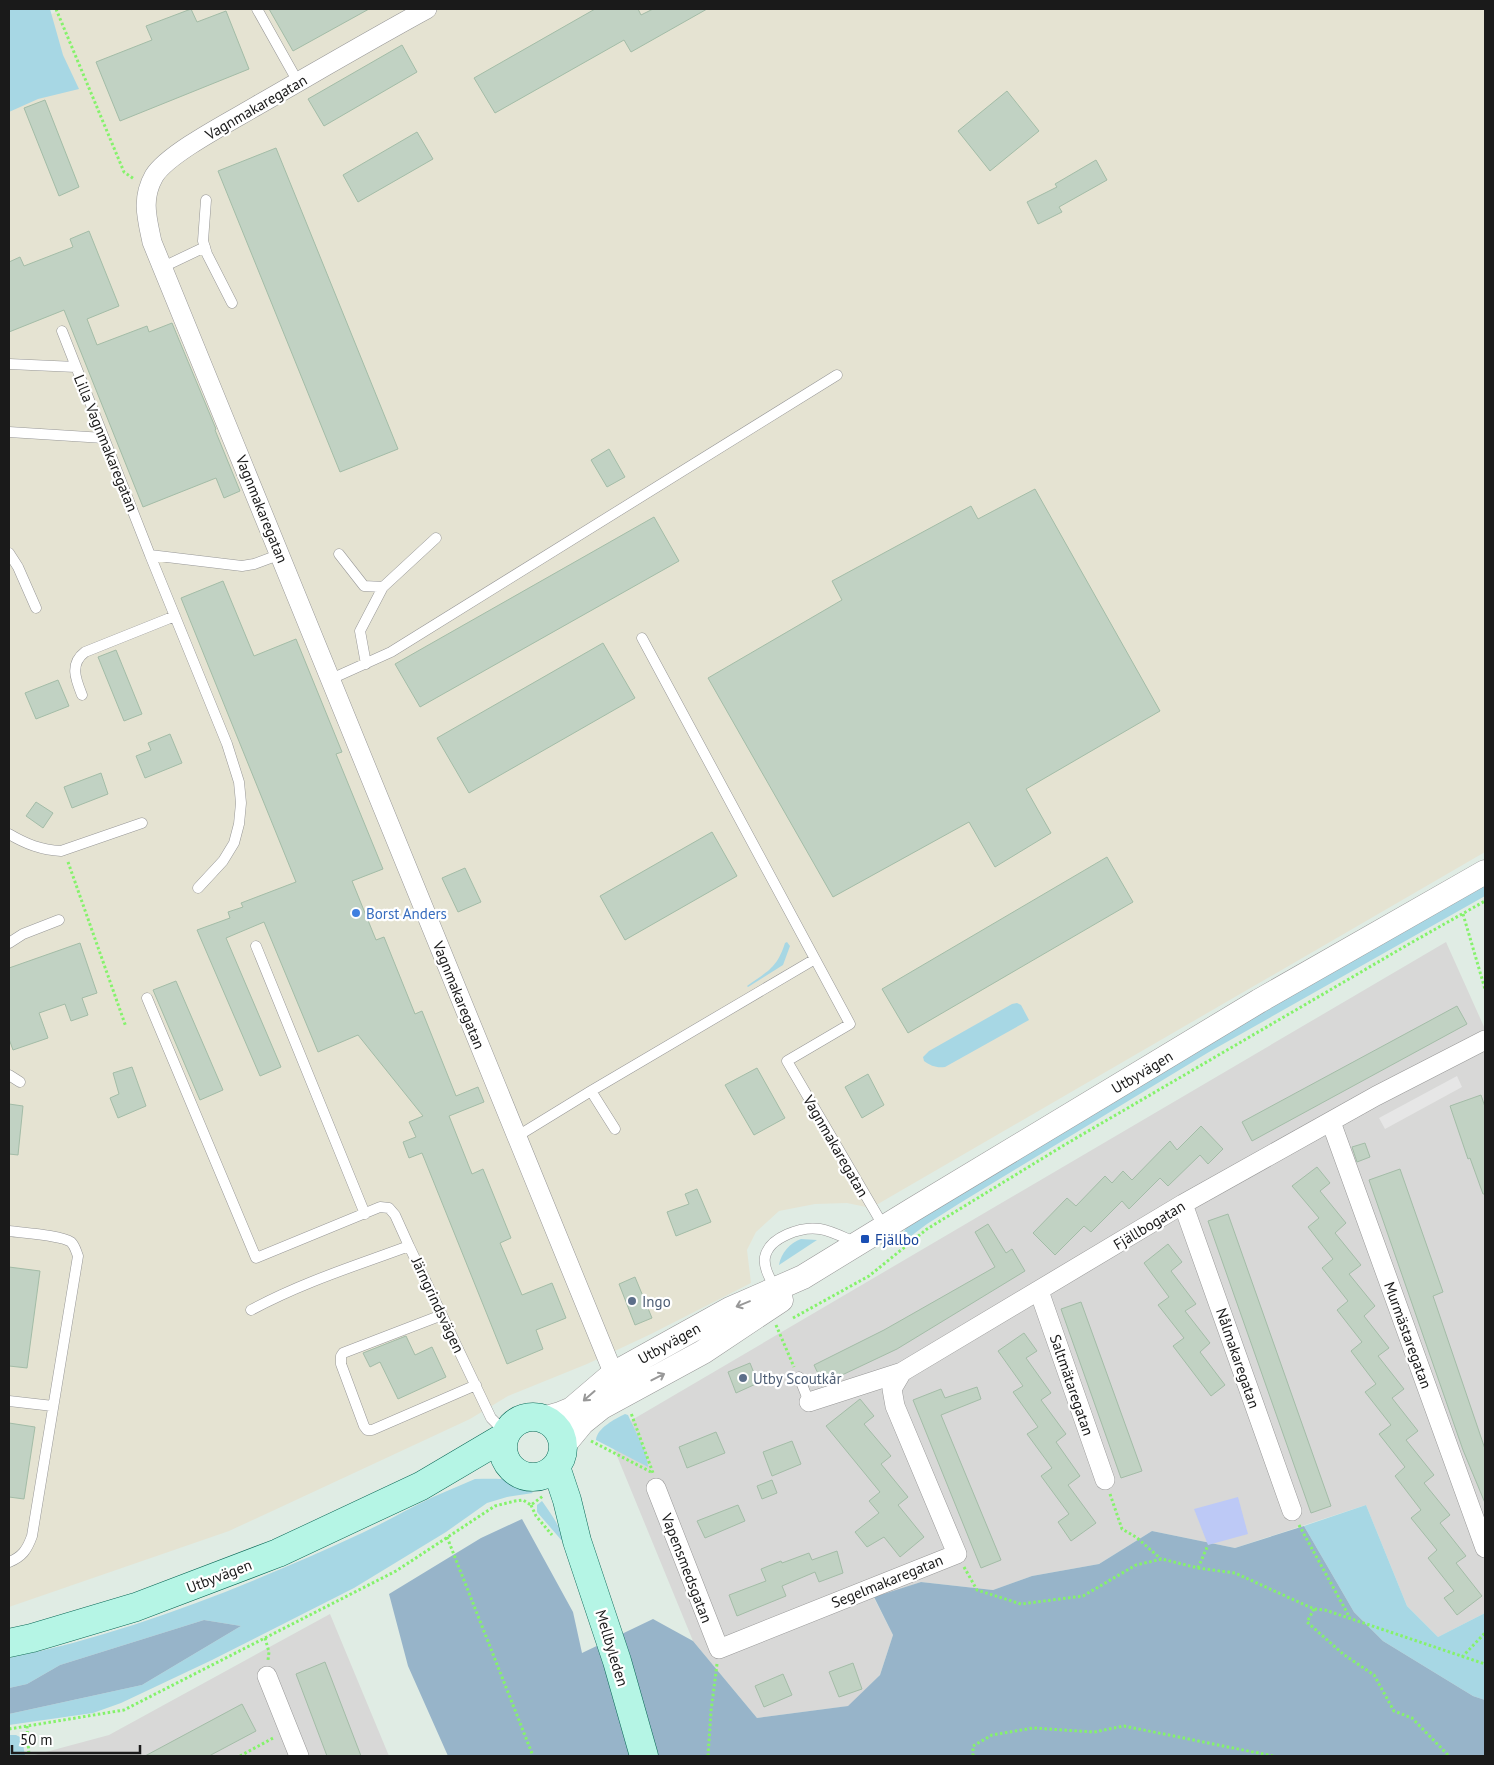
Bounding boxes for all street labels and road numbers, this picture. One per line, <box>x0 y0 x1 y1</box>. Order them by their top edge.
street label: Vagnmakaregatan <box>201 70 310 144</box>
street label: Lilla Vagnmakaregatan <box>70 372 142 514</box>
street label: Vagnmakaregatan <box>231 451 292 566</box>
street label: Vagnmakaregatan <box>428 937 489 1052</box>
street label: Utbyvägen <box>1108 1046 1176 1098</box>
street label: Vagnmakaregatan <box>799 1091 873 1200</box>
street label: Fjällbogatan <box>1110 1196 1188 1254</box>
street label: Järngrindsvägen <box>407 1253 468 1356</box>
street label: Murmästaregatan <box>1380 1279 1436 1391</box>
street label: Nålmakaregatan <box>1212 1305 1264 1411</box>
street label: Utbyvägen <box>634 1318 704 1368</box>
street label: Saltmätaregatan <box>1046 1332 1098 1438</box>
street label: Vapensmedsgatan <box>657 1510 717 1626</box>
street label: Segelmakaregatan <box>828 1550 946 1612</box>
street label: Utbyvägen <box>184 1555 254 1597</box>
street label: Mellbyleden <box>591 1607 633 1689</box>

